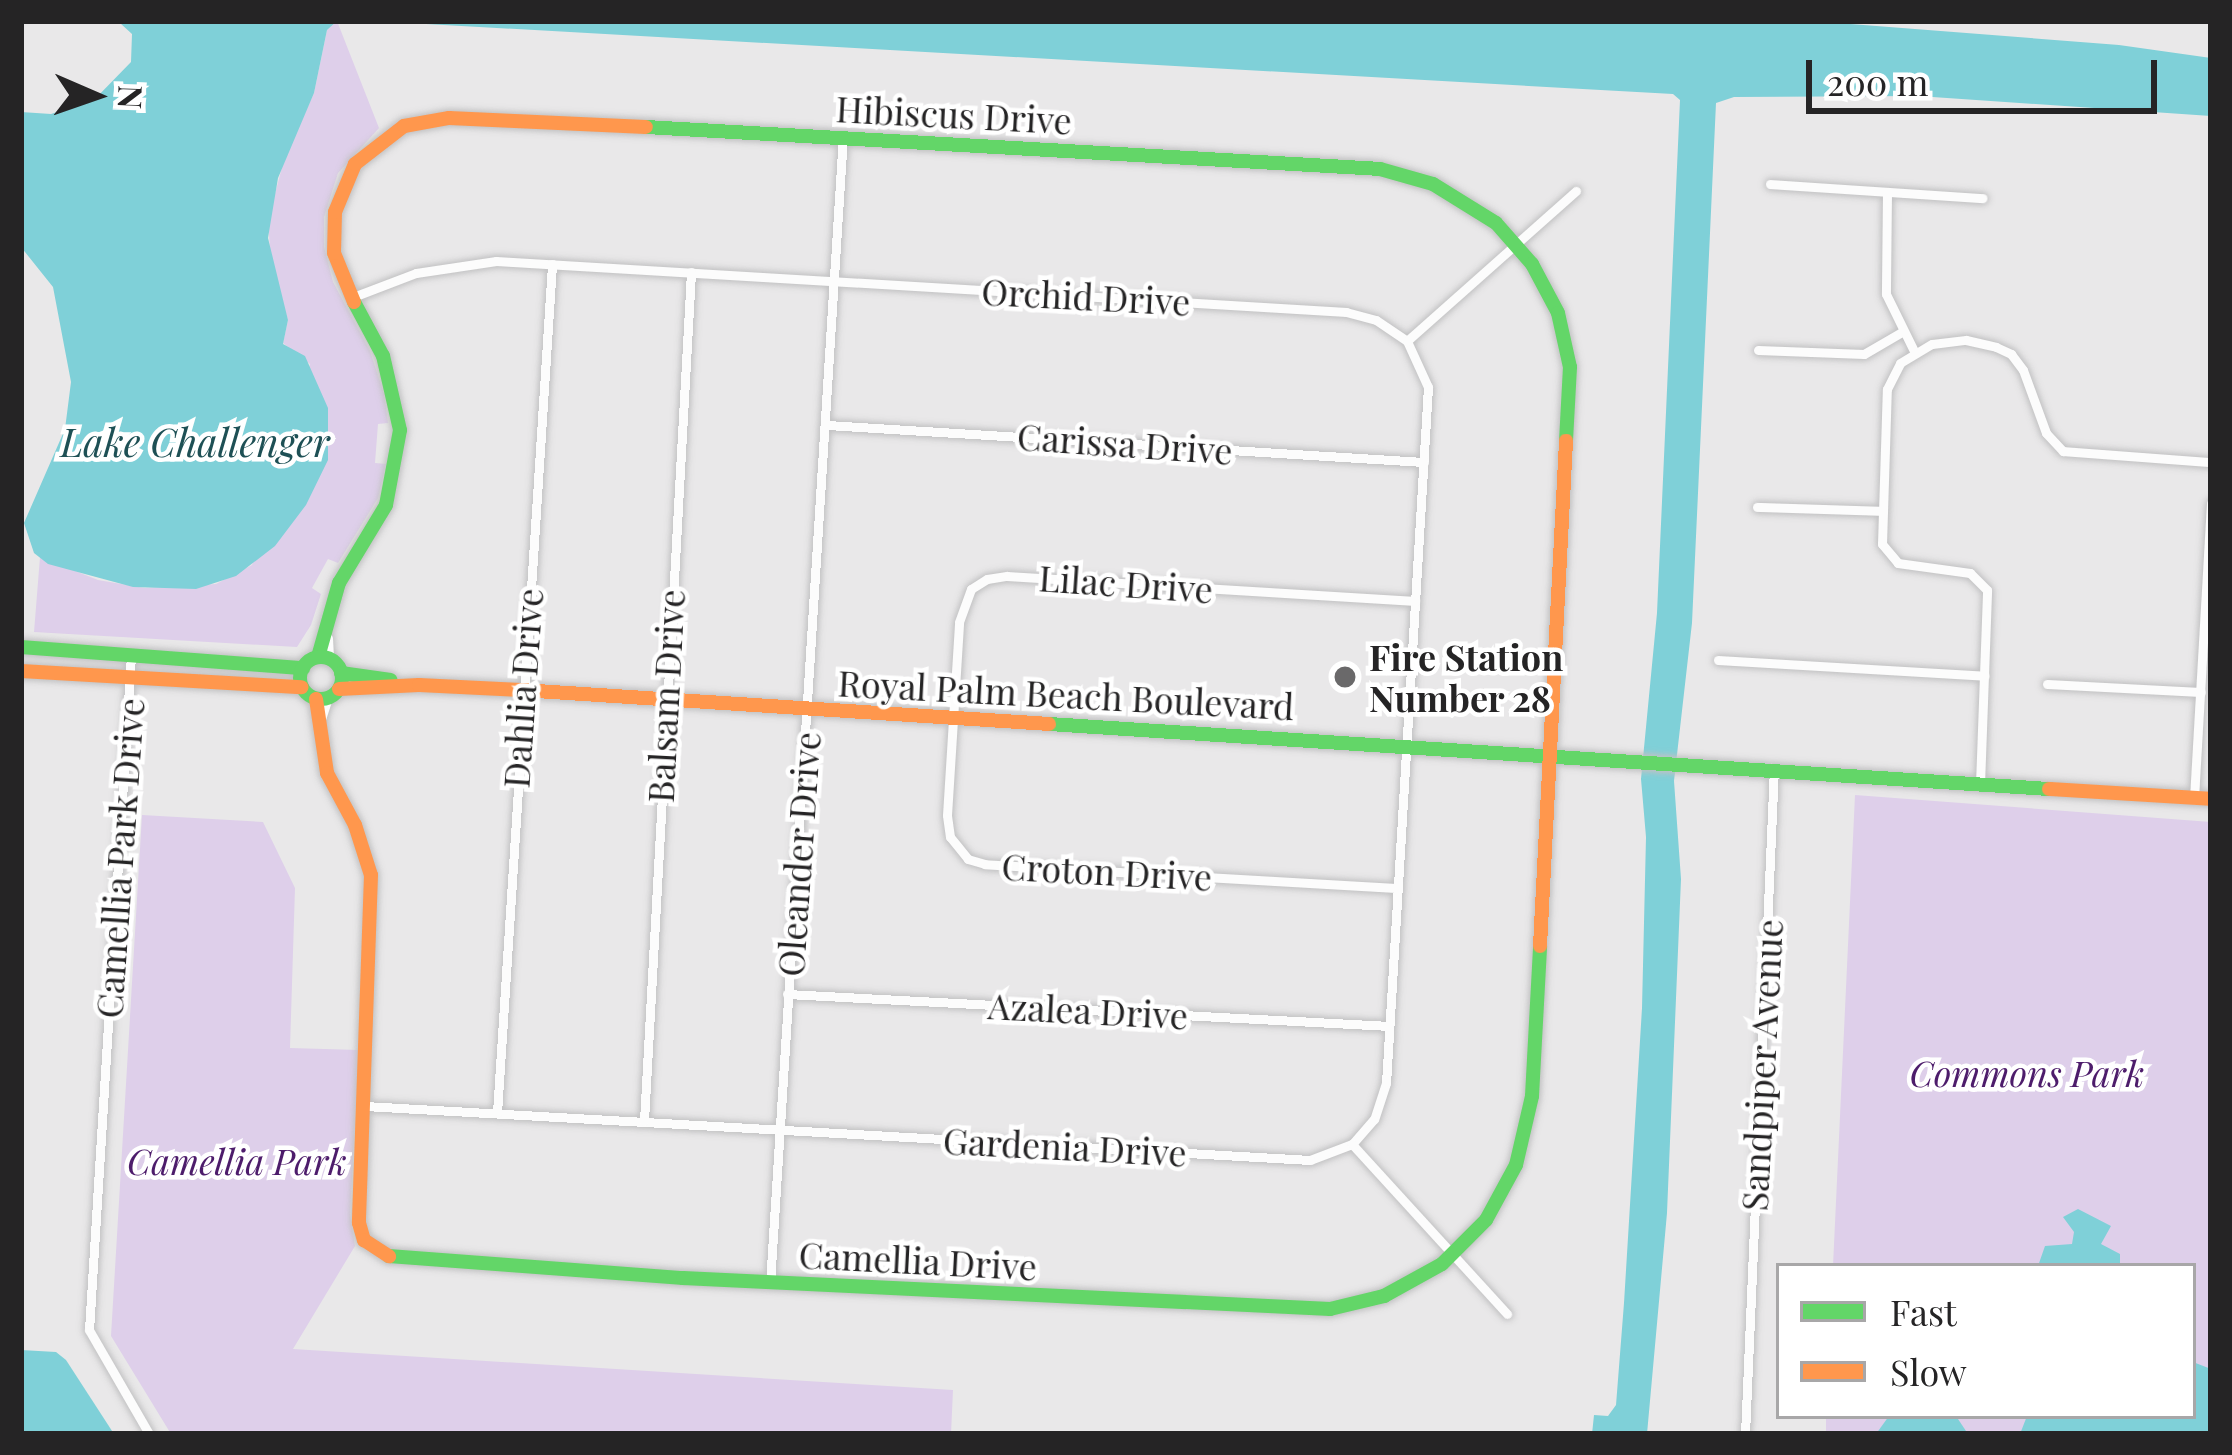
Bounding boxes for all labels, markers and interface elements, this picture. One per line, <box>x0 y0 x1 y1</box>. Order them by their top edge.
north arrow <box>36 36 156 156</box>
scale bar <box>1812 36 2163 110</box>
text: 200 m <box>1827 57 1928 105</box>
text: N <box>110 85 154 110</box>
street label: Hibiscus Drive <box>835 86 1073 142</box>
street label: Orchid Drive <box>980 269 1192 323</box>
street label: Carissa Drive <box>1016 414 1234 472</box>
water label: Lake Challenger <box>60 418 330 464</box>
street label: Lilac Drive <box>1037 555 1215 611</box>
street label: Dahlia Drive <box>493 586 551 790</box>
street label: Balsam Drive <box>638 588 692 804</box>
place label: Fire Station Number 28 <box>1369 634 1563 719</box>
street label: Royal Palm Beach Boulevard <box>837 660 1295 728</box>
marker: Fire Station Number 28 <box>1332 664 1358 690</box>
street label: Camellia Park Drive <box>86 696 152 1020</box>
street label: Oleander Drive <box>768 730 828 978</box>
street label: Croton Drive <box>1001 844 1213 898</box>
street label: Sandpiper Avenue <box>1732 917 1790 1213</box>
street label: Azalea Drive <box>987 983 1189 1037</box>
park label: Commons Park <box>1910 1051 2144 1095</box>
street label: Gardenia Drive <box>942 1118 1188 1174</box>
park label: Camellia Park <box>127 1139 347 1183</box>
street label: Camellia Drive <box>798 1232 1038 1288</box>
legend <box>1776 1263 2196 1419</box>
text: Fast <box>1890 1287 1957 1335</box>
text: Slow <box>1890 1347 1967 1395</box>

